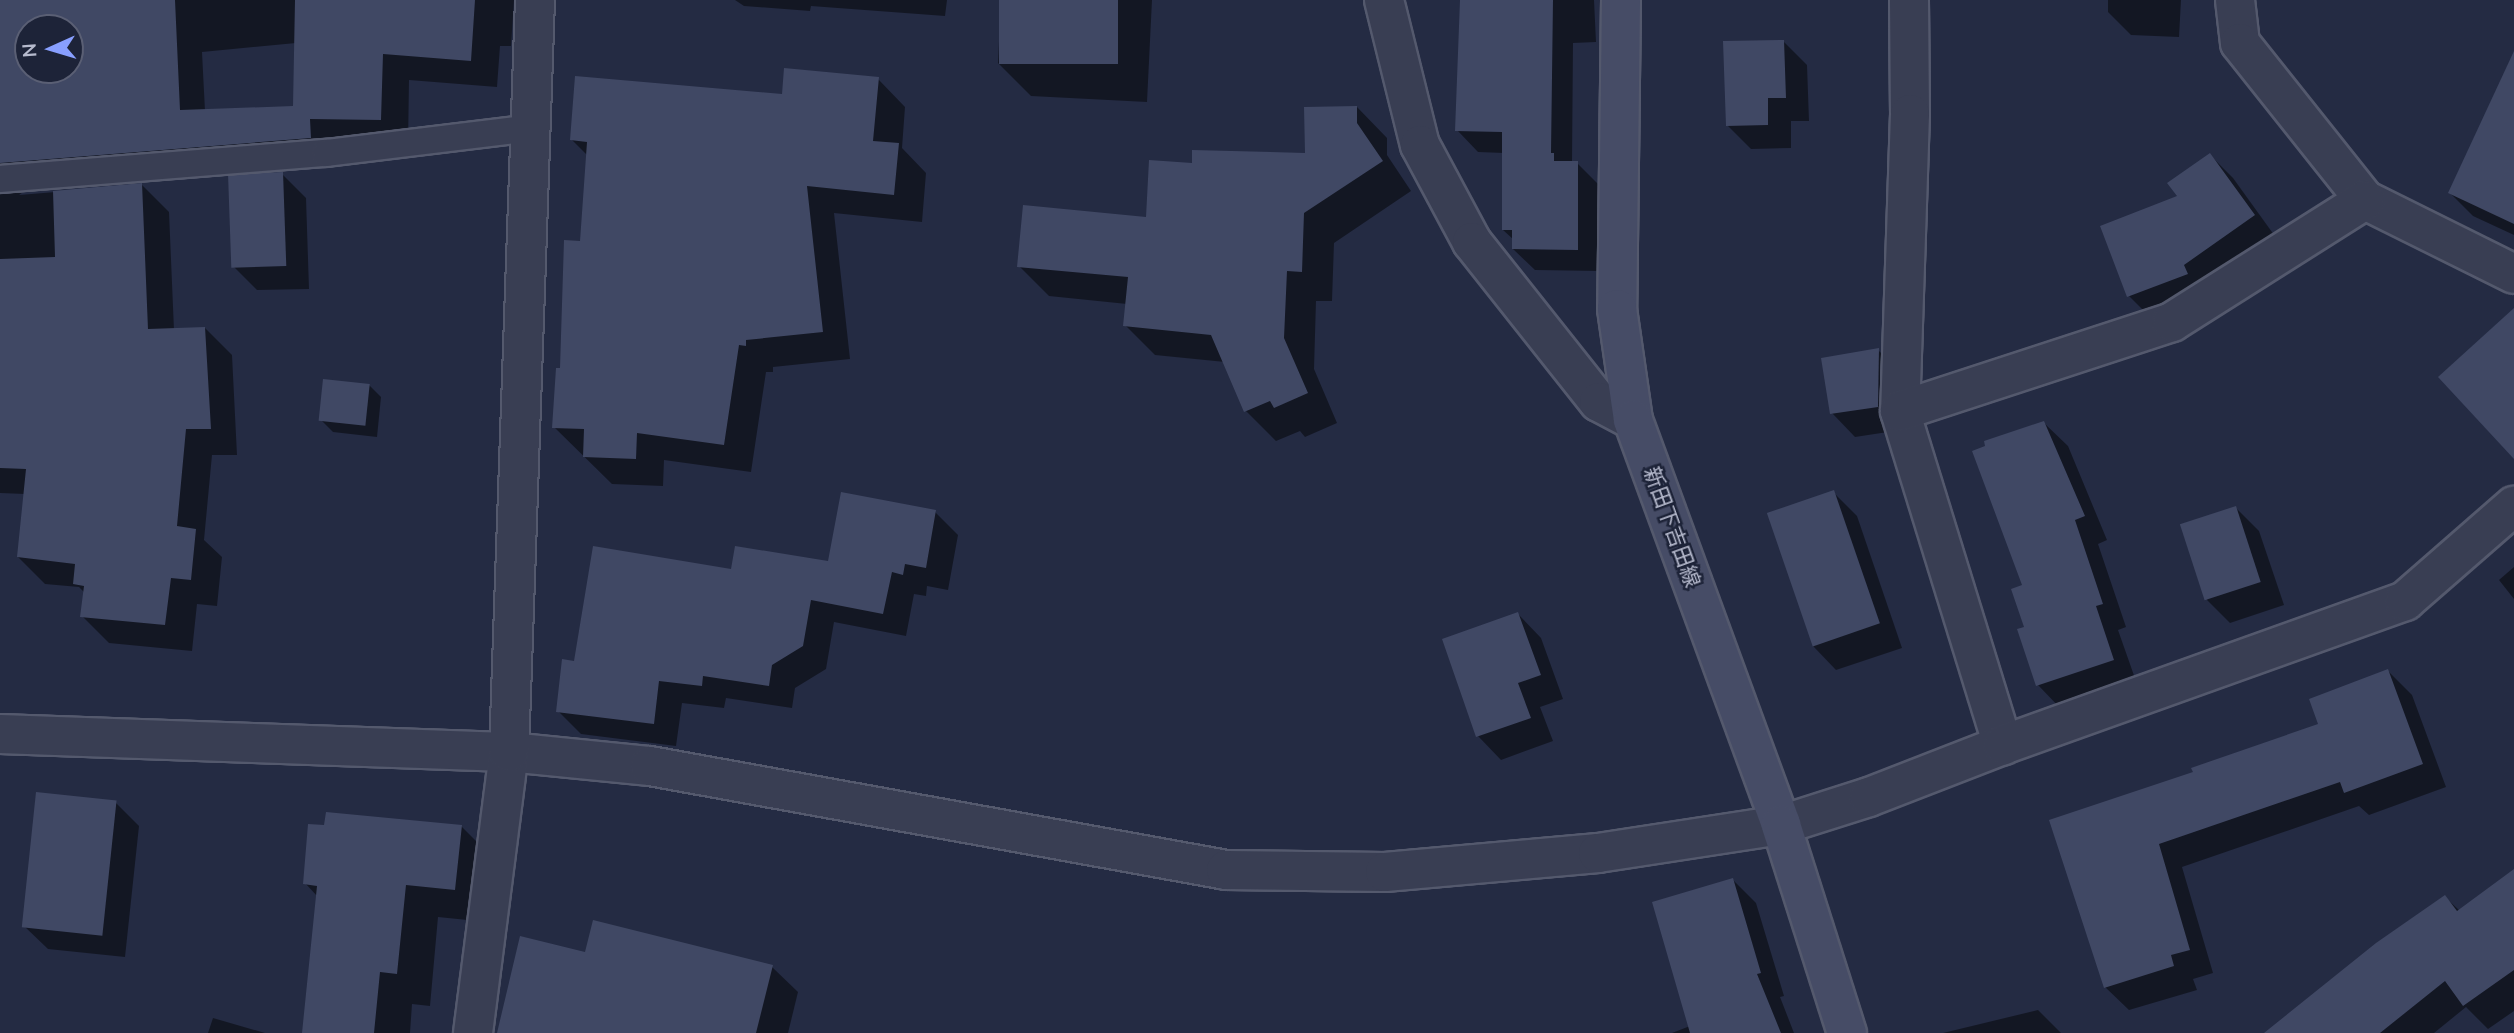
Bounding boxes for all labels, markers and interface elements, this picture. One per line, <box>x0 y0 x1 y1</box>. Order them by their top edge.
north arrow <box>14 14 84 84</box>
text: N <box>17 42 44 58</box>
street label: 新田下吉田線 <box>1639 463 1705 591</box>

